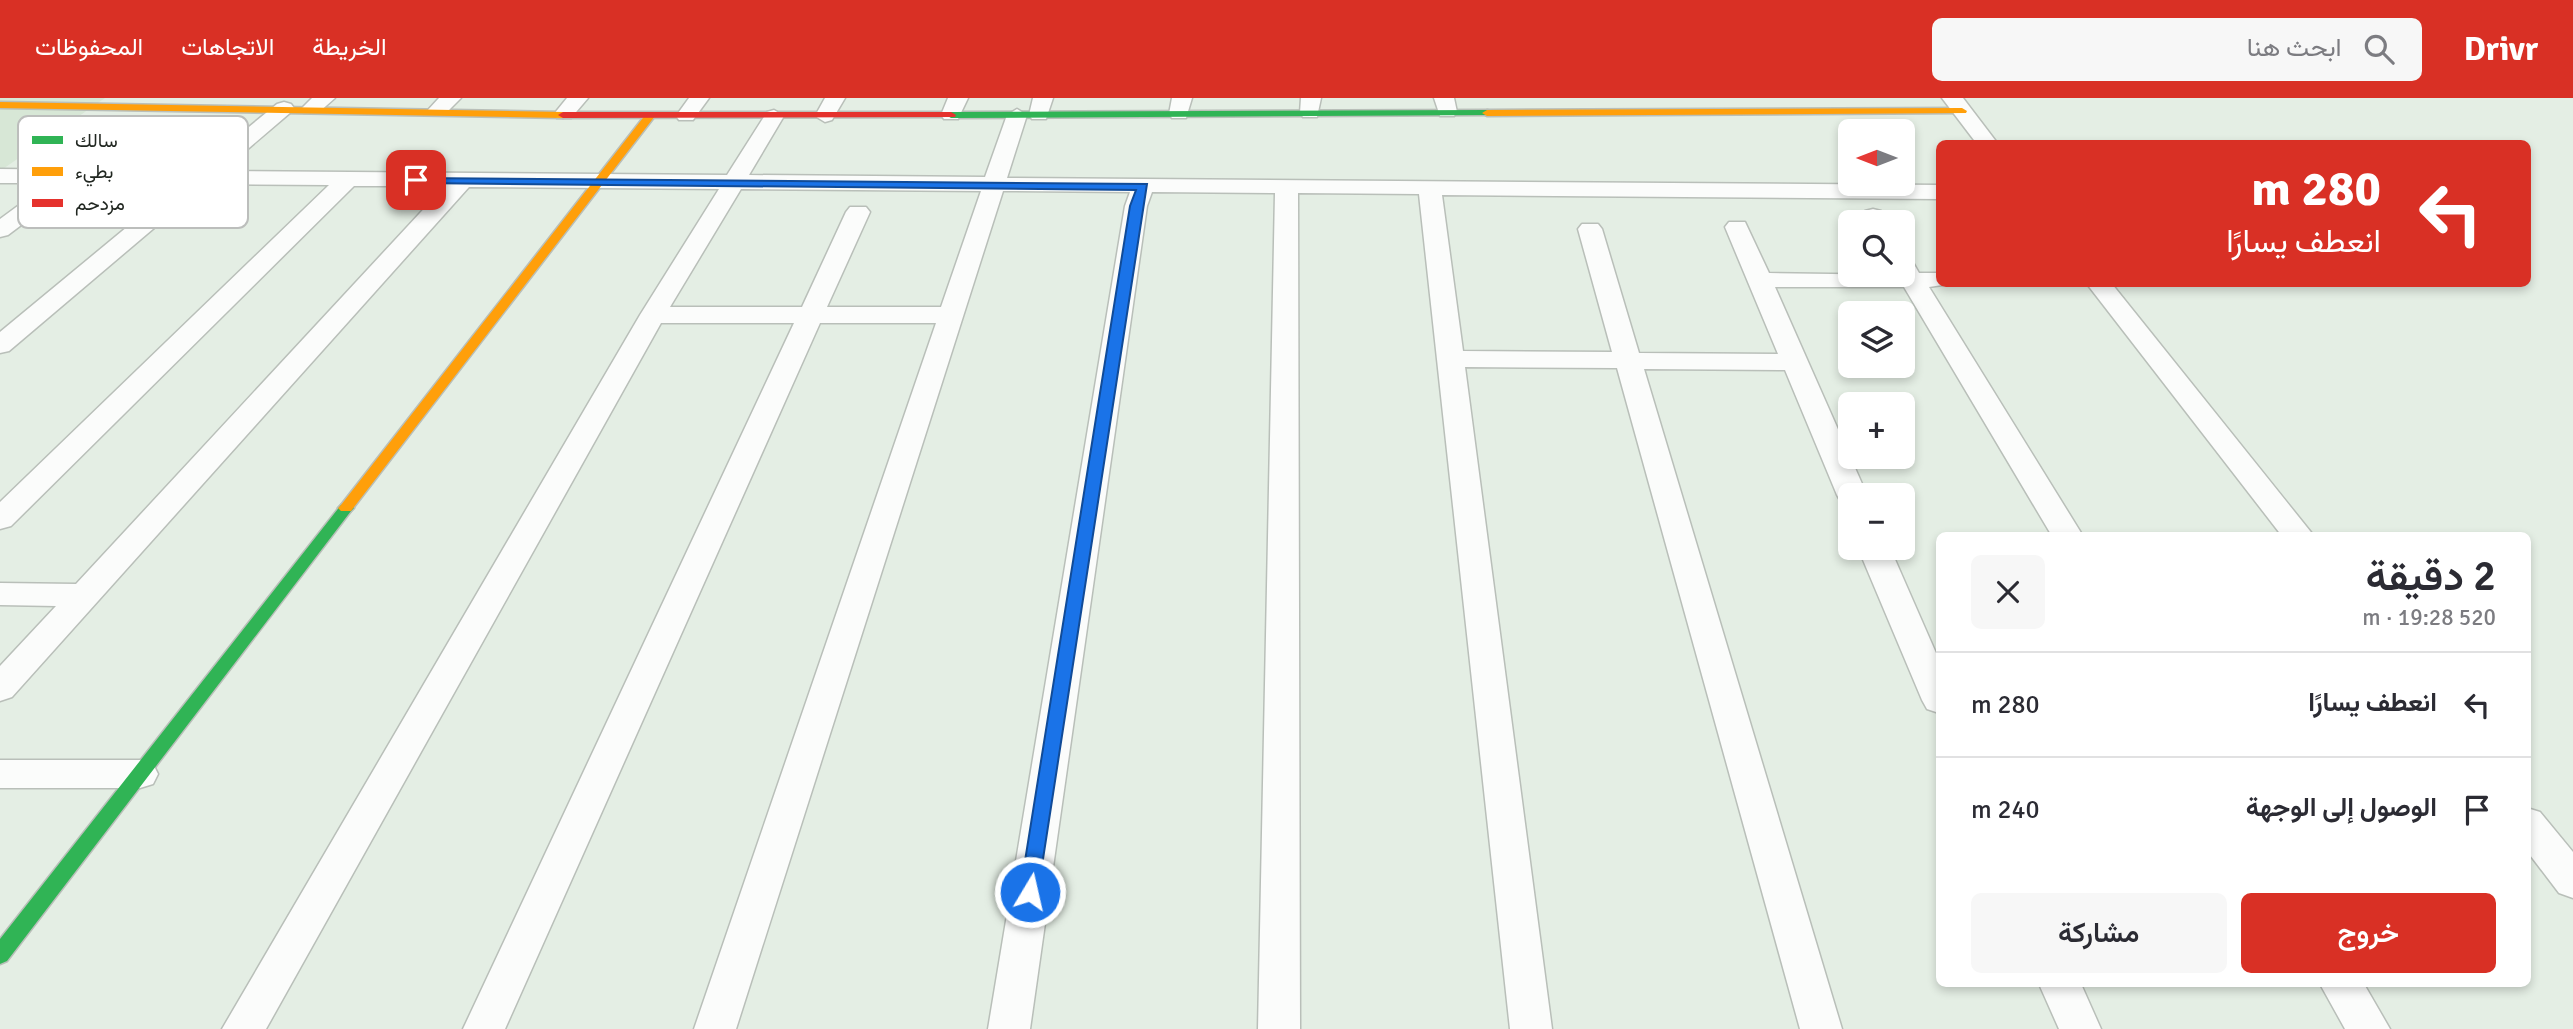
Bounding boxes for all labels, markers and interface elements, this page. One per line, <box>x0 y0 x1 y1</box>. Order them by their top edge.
search box <box>1932 18 2422 81</box>
text: Drivr <box>2464 29 2538 70</box>
icon: search <box>2360 30 2398 68</box>
text: المحفوظات <box>35 32 143 62</box>
text: الاتجاهات <box>181 32 274 62</box>
text: الخريطة <box>312 32 387 62</box>
text: ابحث هنا <box>2247 32 2342 64</box>
legend <box>18 116 248 228</box>
north arrow <box>1838 119 1914 196</box>
map controls <box>1838 119 1915 560</box>
text: سالك <box>75 129 118 153</box>
pin <box>386 150 446 210</box>
text: 280 m <box>2251 159 2381 219</box>
text: بطيء <box>75 160 113 187</box>
icon: arrive <box>397 161 435 199</box>
icon: left <box>2405 168 2496 259</box>
text: مزدحم <box>75 192 125 216</box>
button: search <box>1838 210 1915 287</box>
text: انعطف يسارًا <box>2226 222 2381 261</box>
button: layers <box>1838 301 1915 378</box>
button: + <box>1838 392 1915 469</box>
button: − <box>1838 483 1915 560</box>
text: 2 دقيقة <box>2365 551 2496 602</box>
button: close <box>1971 555 2045 629</box>
text: 520 m · 19:28 <box>2362 603 2496 632</box>
icon: left <box>2458 686 2496 724</box>
text: انعطف يسارًا <box>2308 687 2437 719</box>
text: 280 m <box>1971 689 2040 721</box>
icon: arrive <box>2458 791 2496 829</box>
text: الوصول إلى الوجهة <box>2246 792 2437 824</box>
text: 240 m <box>1971 794 2040 826</box>
position arrow <box>993 855 1067 929</box>
button: مشاركة <box>1971 893 2227 973</box>
button: خروج <box>2241 893 2496 973</box>

